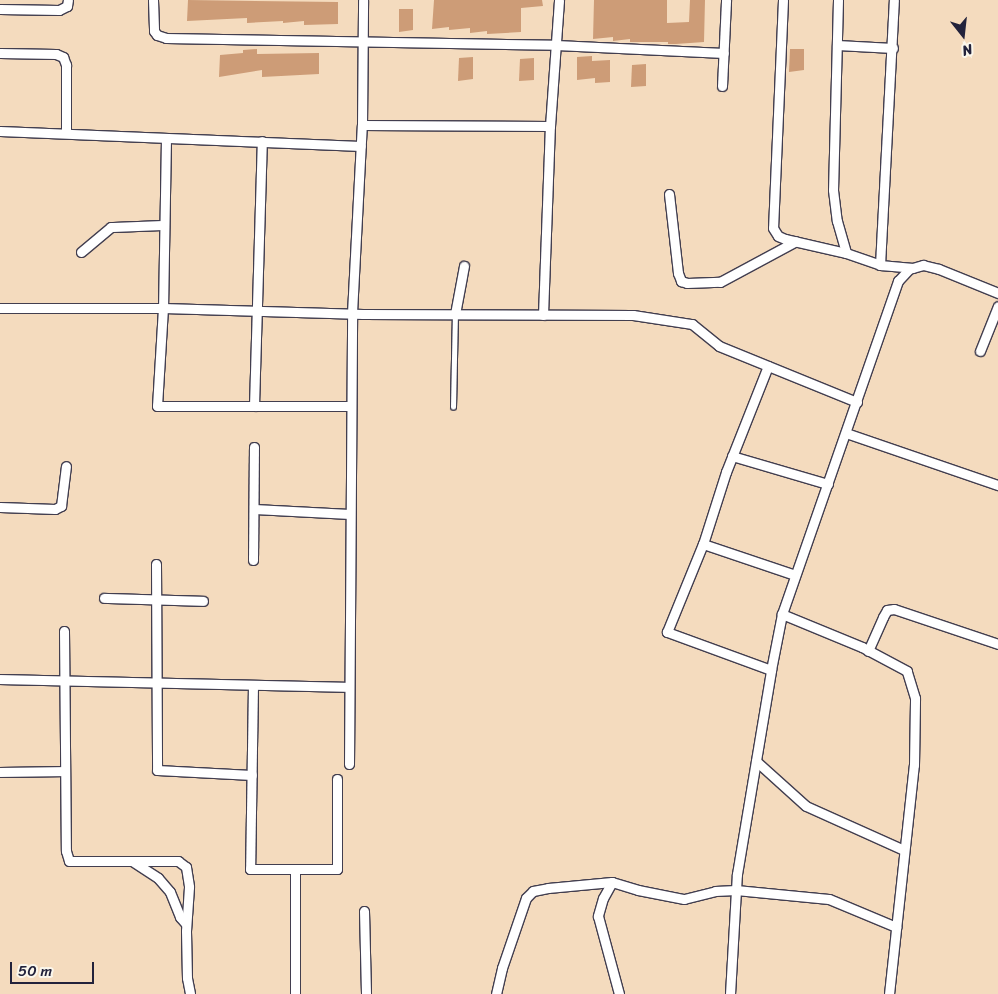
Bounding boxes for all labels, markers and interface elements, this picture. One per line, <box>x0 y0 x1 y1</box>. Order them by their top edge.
north arrow <box>938 10 988 60</box>
text: N <box>959 37 975 63</box>
scale bar <box>12 952 96 984</box>
text: 50 m <box>18 958 52 984</box>

